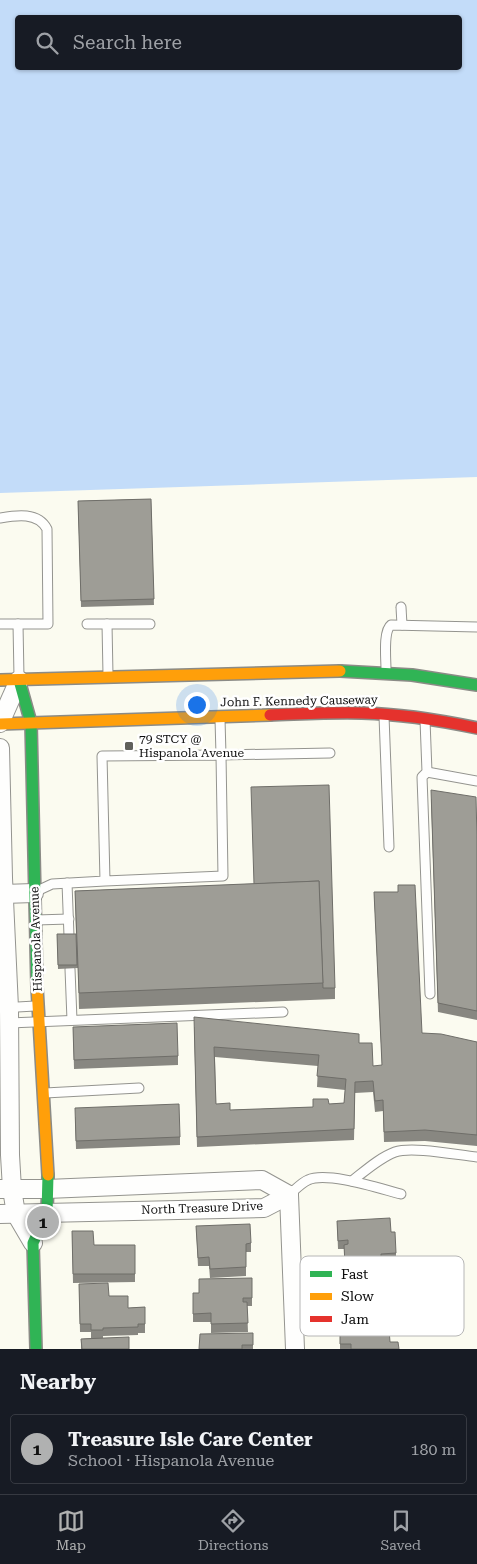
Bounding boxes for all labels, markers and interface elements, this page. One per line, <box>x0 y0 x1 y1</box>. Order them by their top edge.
search box <box>15 15 462 70</box>
icon: search <box>33 29 61 57</box>
text: Search here <box>73 31 182 54</box>
your location <box>184 692 210 718</box>
street label: John F. Kennedy Causeway <box>220 693 379 709</box>
place label: 79 STCY @ Hispanola Avenue <box>139 732 245 760</box>
marker: 79 STCY @ Hispanola Avenue <box>123 740 135 752</box>
street label: Hispanola Avenue <box>27 886 45 992</box>
street label: North Treasure Drive <box>141 1199 264 1217</box>
pin: 1 <box>27 1203 59 1241</box>
legend <box>300 1256 464 1336</box>
text: Fast <box>341 1266 368 1282</box>
text: Slow <box>341 1288 374 1304</box>
text: Jam <box>341 1311 369 1327</box>
text: Nearby <box>20 1370 96 1394</box>
text: Treasure Isle Care Center <box>68 1428 313 1451</box>
text: 1 <box>33 1440 41 1459</box>
text: 180 m <box>410 1440 456 1459</box>
text: School · Hispanola Avenue <box>68 1451 274 1470</box>
tab: Map <box>56 1507 86 1553</box>
tab: Directions <box>198 1507 268 1553</box>
tab: Saved <box>380 1507 421 1553</box>

